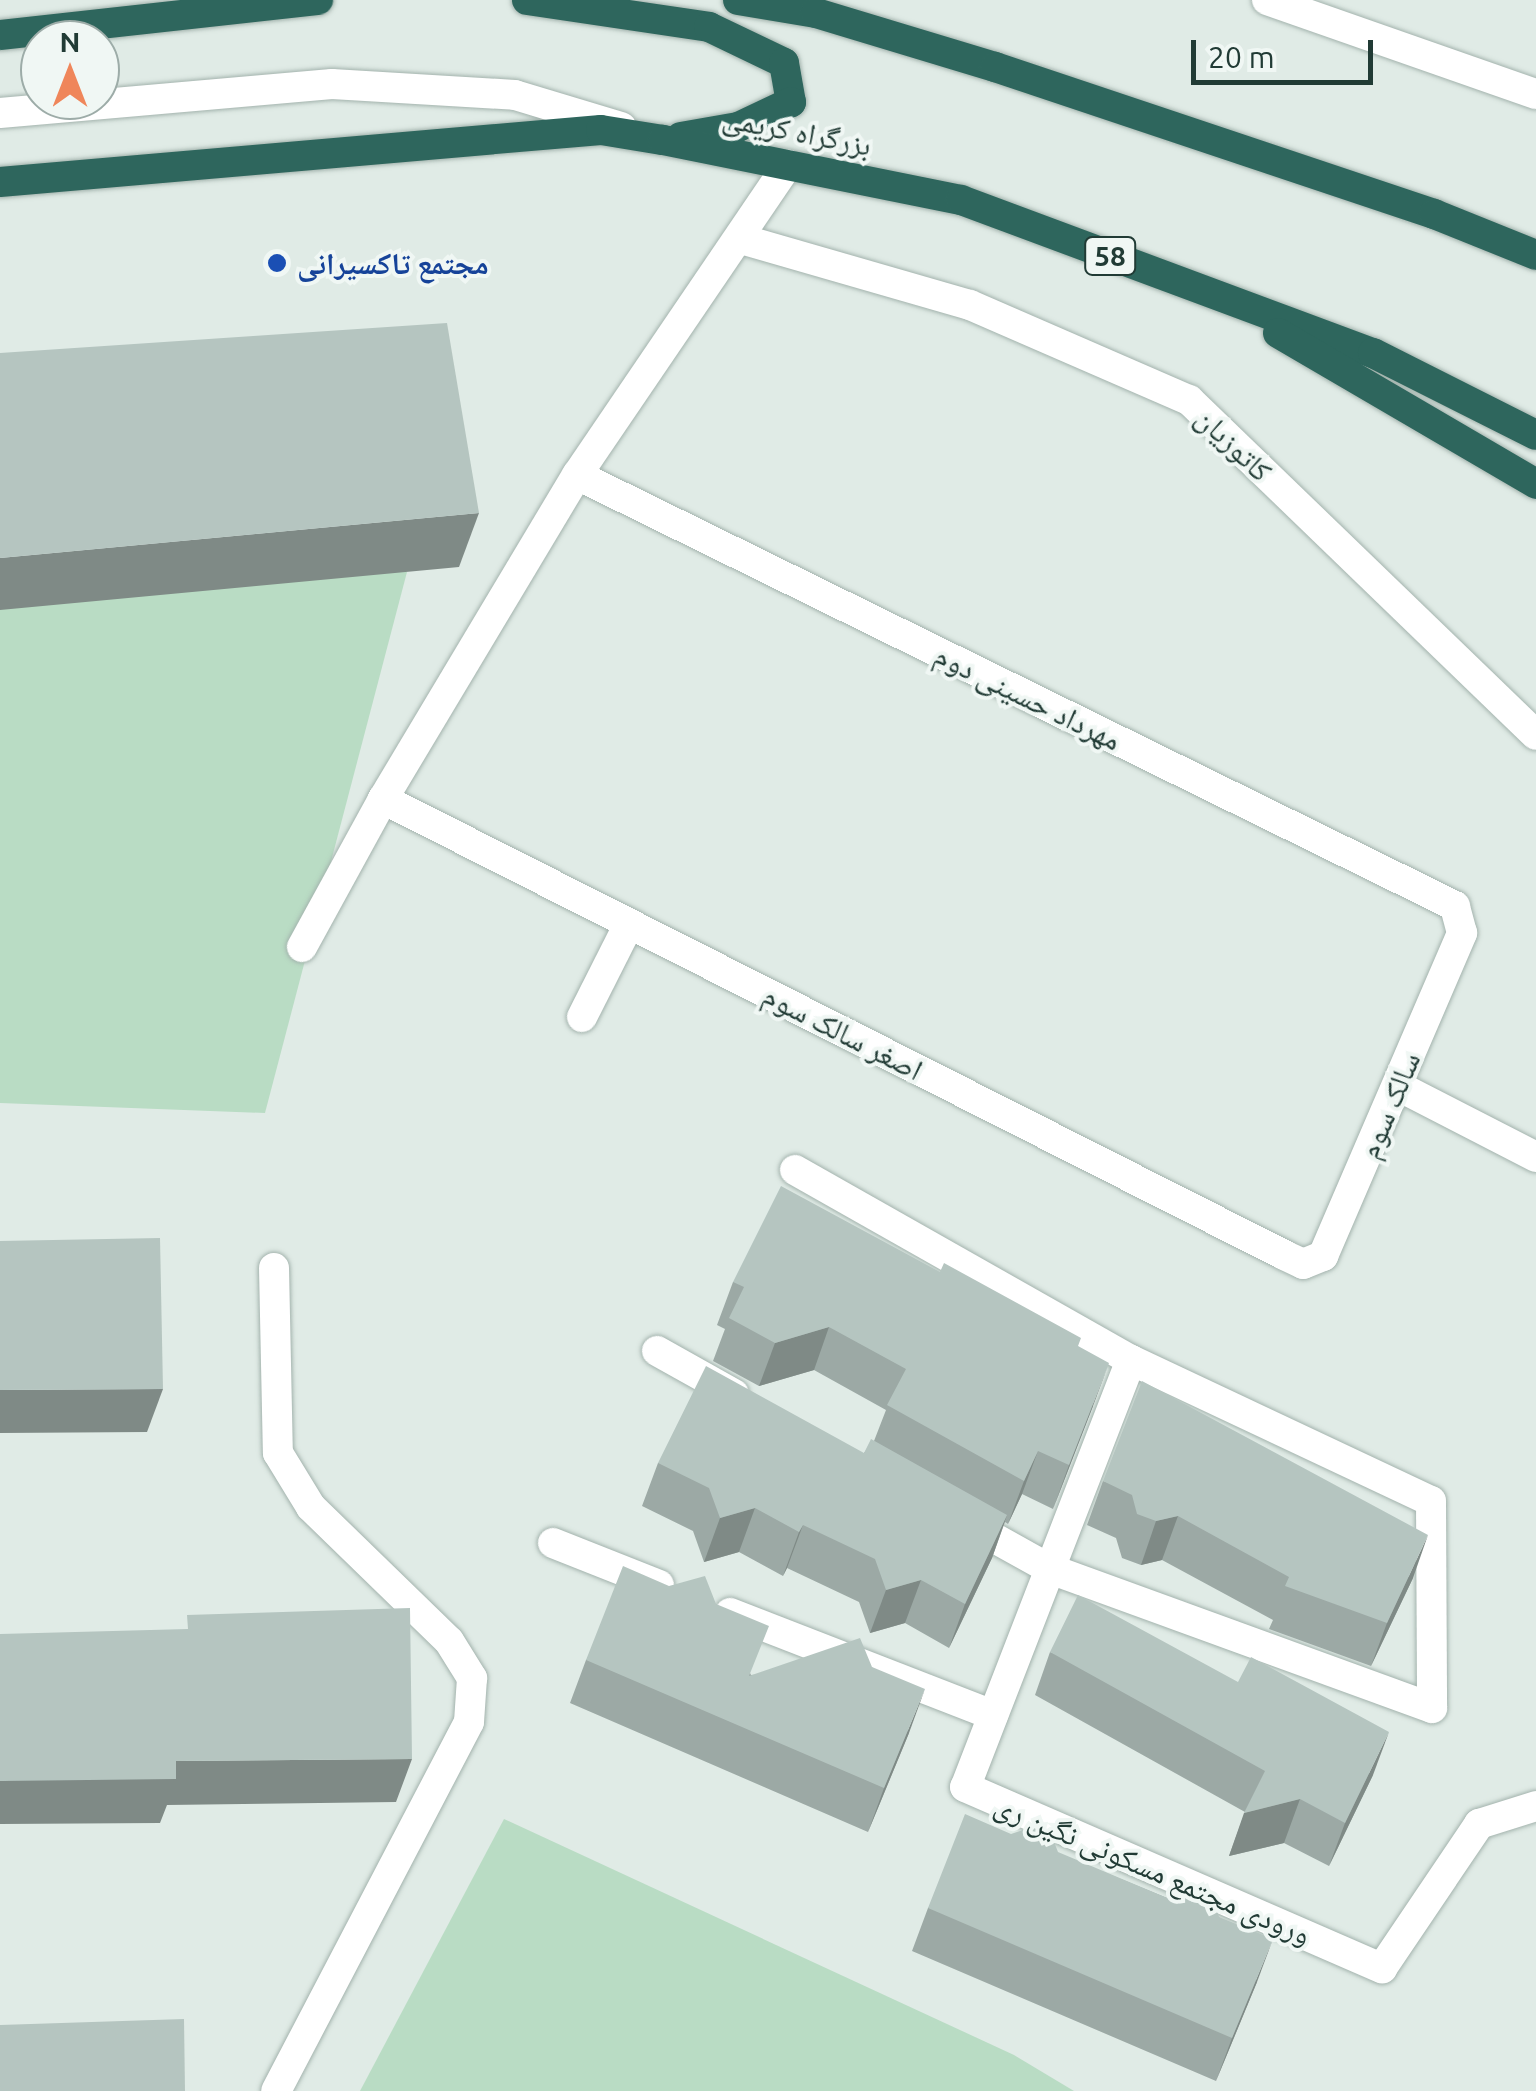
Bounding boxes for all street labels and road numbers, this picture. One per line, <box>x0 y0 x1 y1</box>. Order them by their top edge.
street label: بزرگراه کریمی <box>720 99 874 163</box>
road number: 58 <box>1082 233 1138 279</box>
street label: کاتوزیان <box>1189 399 1279 489</box>
street label: مهرداد حسینی دوم <box>929 636 1127 758</box>
street label: اصغر سالک سوم <box>757 976 929 1088</box>
street label: سالک سوم <box>1350 1046 1428 1164</box>
street label: ورودی مجتمع مسکونی نگین ری <box>989 1786 1317 1952</box>

